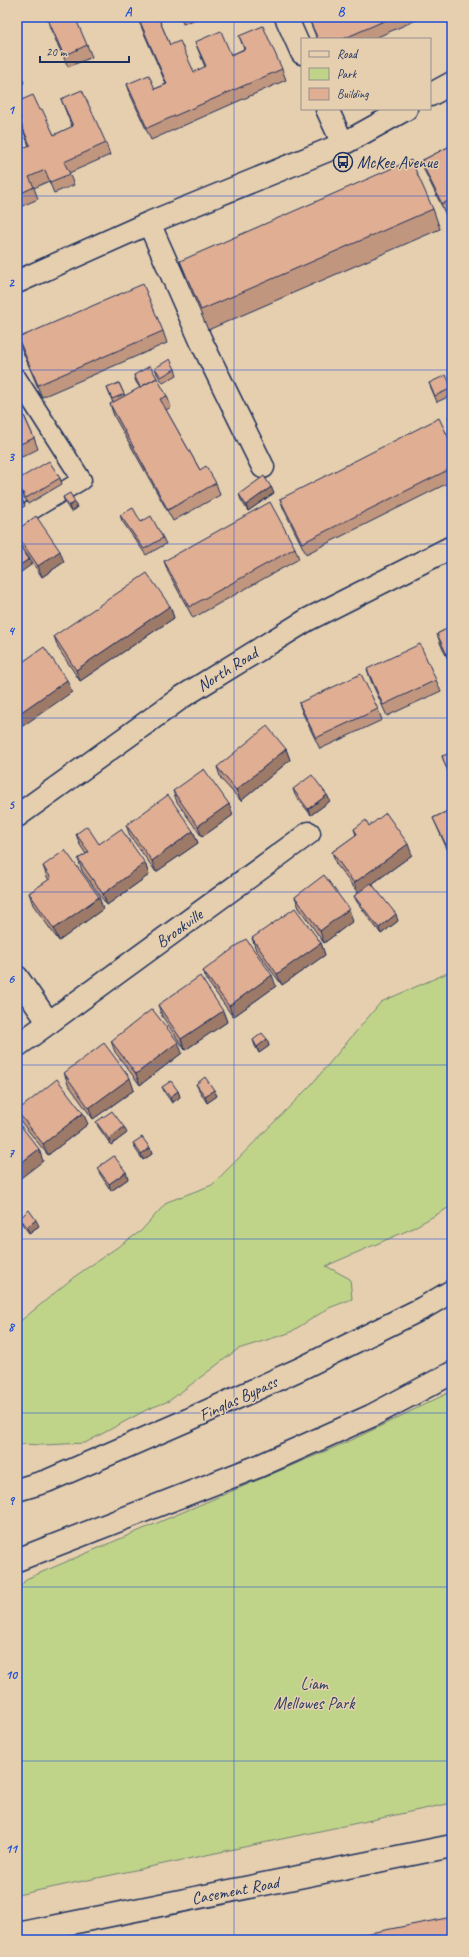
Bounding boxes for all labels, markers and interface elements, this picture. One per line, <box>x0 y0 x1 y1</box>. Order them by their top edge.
text: A <box>125 4 133 20</box>
text: B <box>338 4 346 20</box>
scale bar <box>40 38 129 64</box>
legend <box>301 38 431 110</box>
text: 20 m <box>46 44 68 60</box>
text: Road <box>337 46 359 62</box>
text: Park <box>337 66 358 82</box>
text: Building <box>337 86 369 102</box>
text: 1 <box>8 102 16 118</box>
bus stop icon: McKee Avenue <box>332 151 354 173</box>
place label: McKee Avenue <box>357 152 439 173</box>
text: 2 <box>8 275 15 291</box>
text: 3 <box>8 449 15 465</box>
text: 4 <box>8 623 16 639</box>
street label: North Road <box>193 641 264 696</box>
text: 5 <box>8 797 15 813</box>
street label: Brookville <box>152 903 208 953</box>
text: 6 <box>8 971 15 987</box>
text: 7 <box>8 1145 15 1161</box>
text: 8 <box>8 1319 16 1335</box>
street label: Finglas Bypass <box>196 1371 282 1426</box>
text: 9 <box>8 1493 15 1509</box>
text: 10 <box>5 1667 18 1683</box>
park label: Liam Mellowes Park <box>274 1673 356 1714</box>
text: 11 <box>5 1841 19 1857</box>
street label: Casement Road <box>190 1871 284 1909</box>

